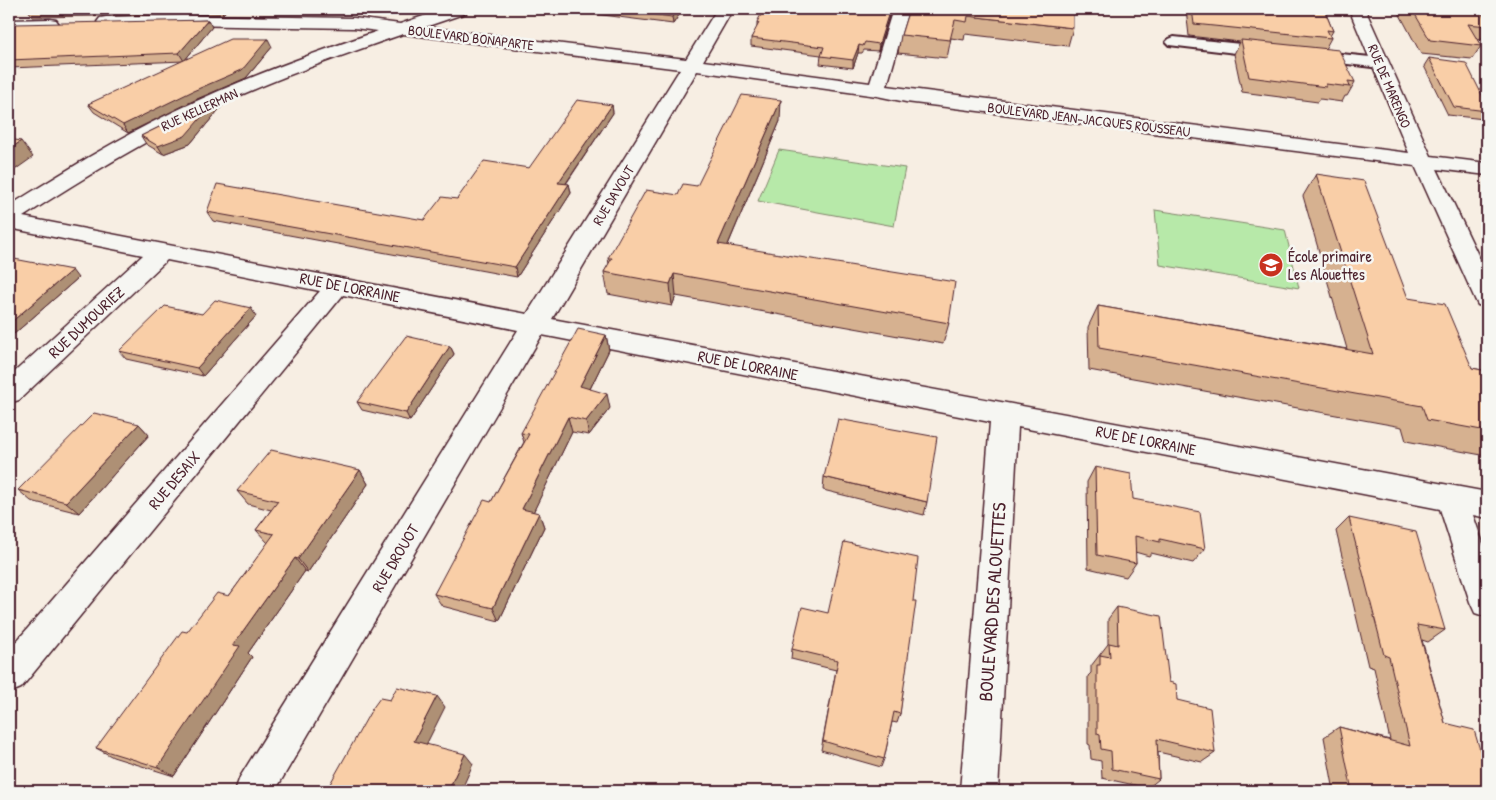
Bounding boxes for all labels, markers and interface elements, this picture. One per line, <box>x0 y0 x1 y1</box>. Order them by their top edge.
street label: BOULEVARD BONAPARTE <box>407 20 535 54</box>
street label: RUE DE MARENGO <box>1364 41 1416 131</box>
street label: RUE KELLERMAN <box>158 83 240 135</box>
street label: BOULEVARD JEAN-JACQUES ROUSSEAU <box>987 97 1192 141</box>
street label: RUE DAVOUT <box>588 161 639 229</box>
place label: École primaire Les Alouettes <box>1288 245 1373 285</box>
school or university icon: École primaire Les Alouettes <box>1258 252 1284 278</box>
street label: RUE DE LORRAINE <box>298 266 402 308</box>
street label: RUE DUMOURIEZ <box>43 281 129 363</box>
street label: RUE DE LORRAINE <box>696 344 800 386</box>
street label: RUE DE LORRAINE <box>1094 419 1198 461</box>
street label: RUE DESAIX <box>143 446 205 514</box>
street label: BOULEVARD DES ALOUETTES <box>972 501 1012 702</box>
street label: RUE DROUOT <box>366 519 424 596</box>

